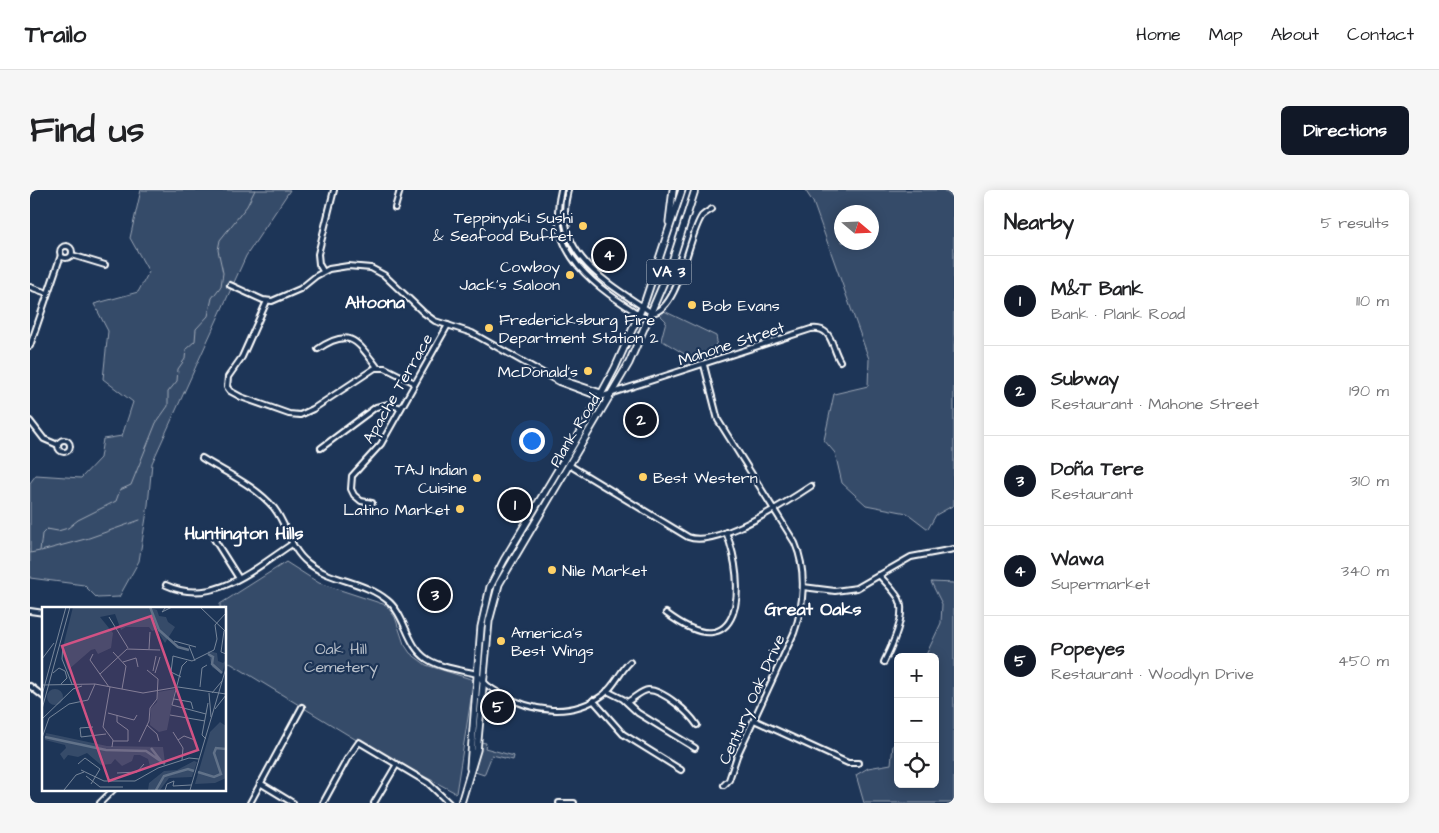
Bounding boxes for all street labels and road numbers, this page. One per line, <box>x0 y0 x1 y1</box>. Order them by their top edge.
road number: VA 3 <box>646 260 692 284</box>
street label: Mahone Street <box>675 316 788 372</box>
street label: Apache Terrace <box>357 329 438 448</box>
street label: Plank Road <box>544 390 605 471</box>
street label: Century Oak Drive <box>713 631 792 768</box>

